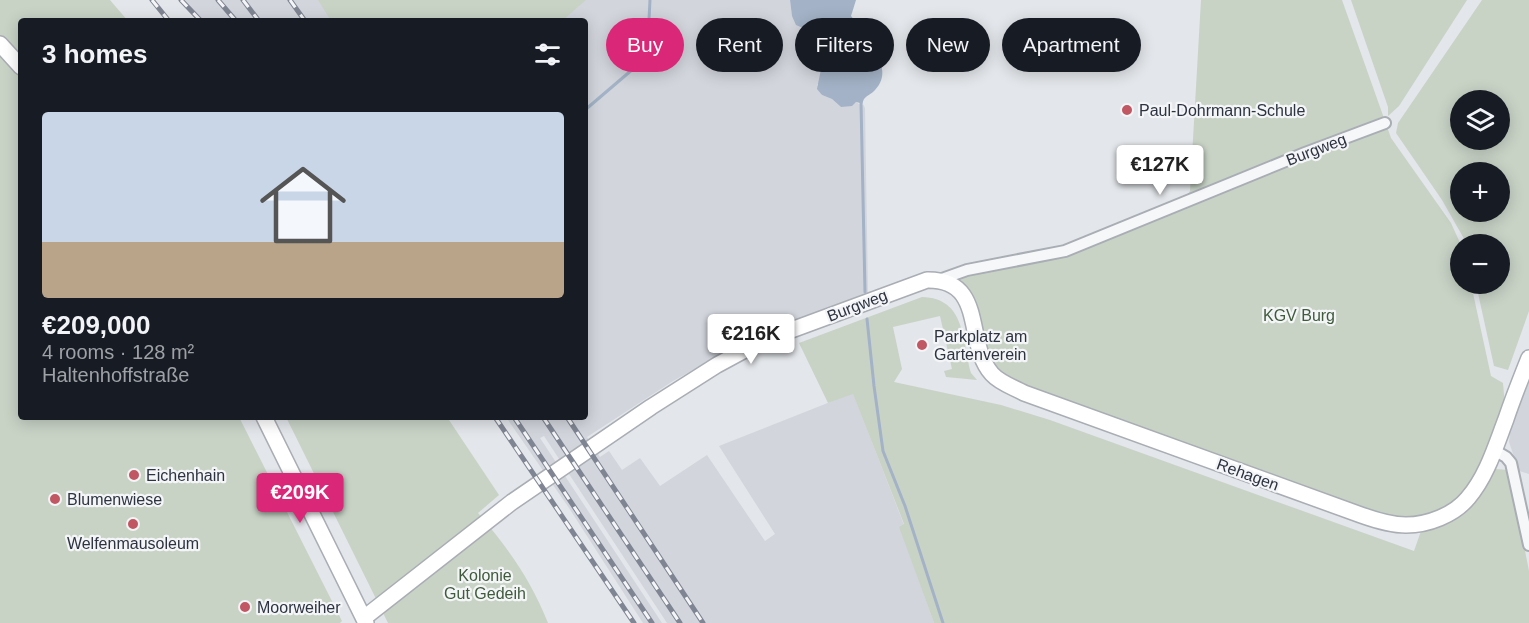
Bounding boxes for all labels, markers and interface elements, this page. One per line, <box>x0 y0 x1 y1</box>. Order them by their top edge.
chip: Buy <box>606 18 684 72</box>
chip: Rent <box>696 18 783 72</box>
chip: Filters <box>795 18 894 72</box>
chip: New <box>906 18 990 72</box>
chip: Apartment <box>1002 18 1141 72</box>
icon: filters <box>531 38 564 71</box>
text: 3 homes <box>42 39 148 69</box>
map controls <box>1450 90 1510 294</box>
button: layers <box>1450 90 1510 150</box>
place label: Paul-Dohrmann-Schule <box>1139 102 1305 119</box>
marker: Paul-Dohrmann-Schule <box>1120 103 1134 117</box>
street label: Burgweg <box>1284 130 1349 169</box>
pin: €127K <box>1118 145 1202 196</box>
icon: home <box>249 151 357 259</box>
text: €127K <box>1131 153 1189 175</box>
button: + <box>1450 162 1510 222</box>
button: − <box>1450 234 1510 294</box>
street label: Burgweg <box>825 286 890 325</box>
park label: KGV Burg <box>1263 307 1335 324</box>
text: €209,000 <box>42 310 150 340</box>
pin: €216K <box>709 314 793 365</box>
text: €216K <box>722 322 780 344</box>
place label: Parkplatz am Gartenverein <box>934 328 1027 363</box>
marker: Parkplatz am Gartenverein <box>915 338 929 352</box>
text: 4 rooms · 128 m² <box>42 341 194 363</box>
text: Haltenhoffstraße <box>42 364 190 386</box>
street label: Rehagen <box>1214 455 1281 494</box>
place label: Eichenhain <box>146 467 225 484</box>
marker: Eichenhain <box>127 468 141 482</box>
pin: €209K <box>258 473 342 524</box>
text: €209K <box>271 481 329 503</box>
place label: Blumenwiese <box>67 491 162 508</box>
marker: Blumenwiese <box>48 492 62 506</box>
marker: Welfenmausoleum <box>126 517 140 531</box>
place label: Welfenmausoleum <box>67 535 199 552</box>
park label: Kolonie Gut Gedeih <box>444 567 526 602</box>
place label: Moorweiher <box>257 599 341 616</box>
marker: Moorweiher <box>238 600 252 614</box>

